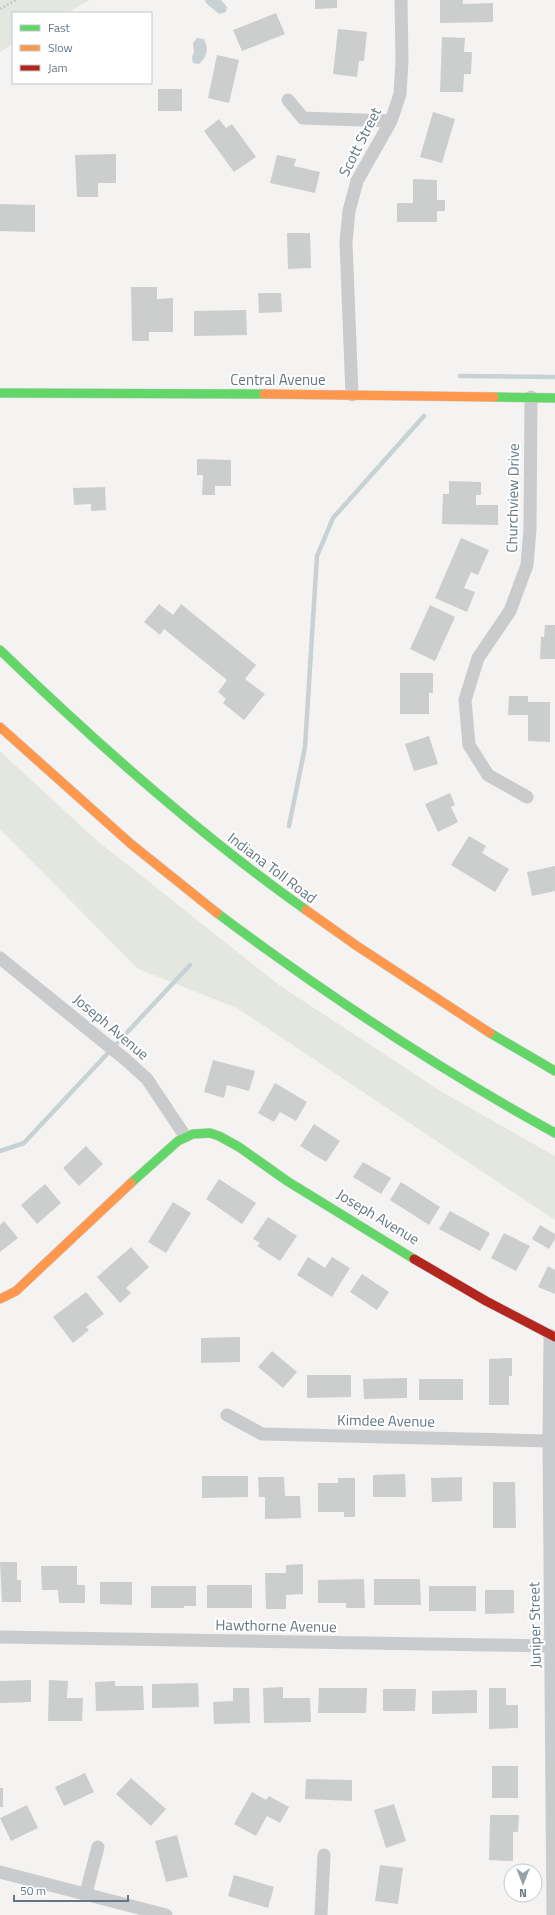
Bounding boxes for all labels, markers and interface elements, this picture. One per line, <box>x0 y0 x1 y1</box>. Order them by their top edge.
legend <box>12 12 152 84</box>
text: Fast <box>48 18 71 37</box>
text: Slow <box>48 38 73 57</box>
text: Jam <box>48 58 68 77</box>
street label: Scott Street <box>332 103 387 180</box>
street label: Central Avenue <box>230 368 326 391</box>
street label: Churchview Drive <box>500 443 525 553</box>
street label: Indiana Toll Road <box>223 826 322 909</box>
street label: Joseph Avenue <box>68 988 154 1065</box>
street label: Joseph Avenue <box>333 1183 424 1250</box>
street label: Kimdee Avenue <box>337 1408 435 1433</box>
street label: Juniper Street <box>522 1581 547 1668</box>
street label: Hawthorne Avenue <box>215 1613 337 1638</box>
north arrow <box>503 1863 543 1903</box>
scale bar <box>14 1877 128 1903</box>
text: 50 m <box>20 1881 46 1900</box>
text: N <box>519 1885 527 1901</box>

